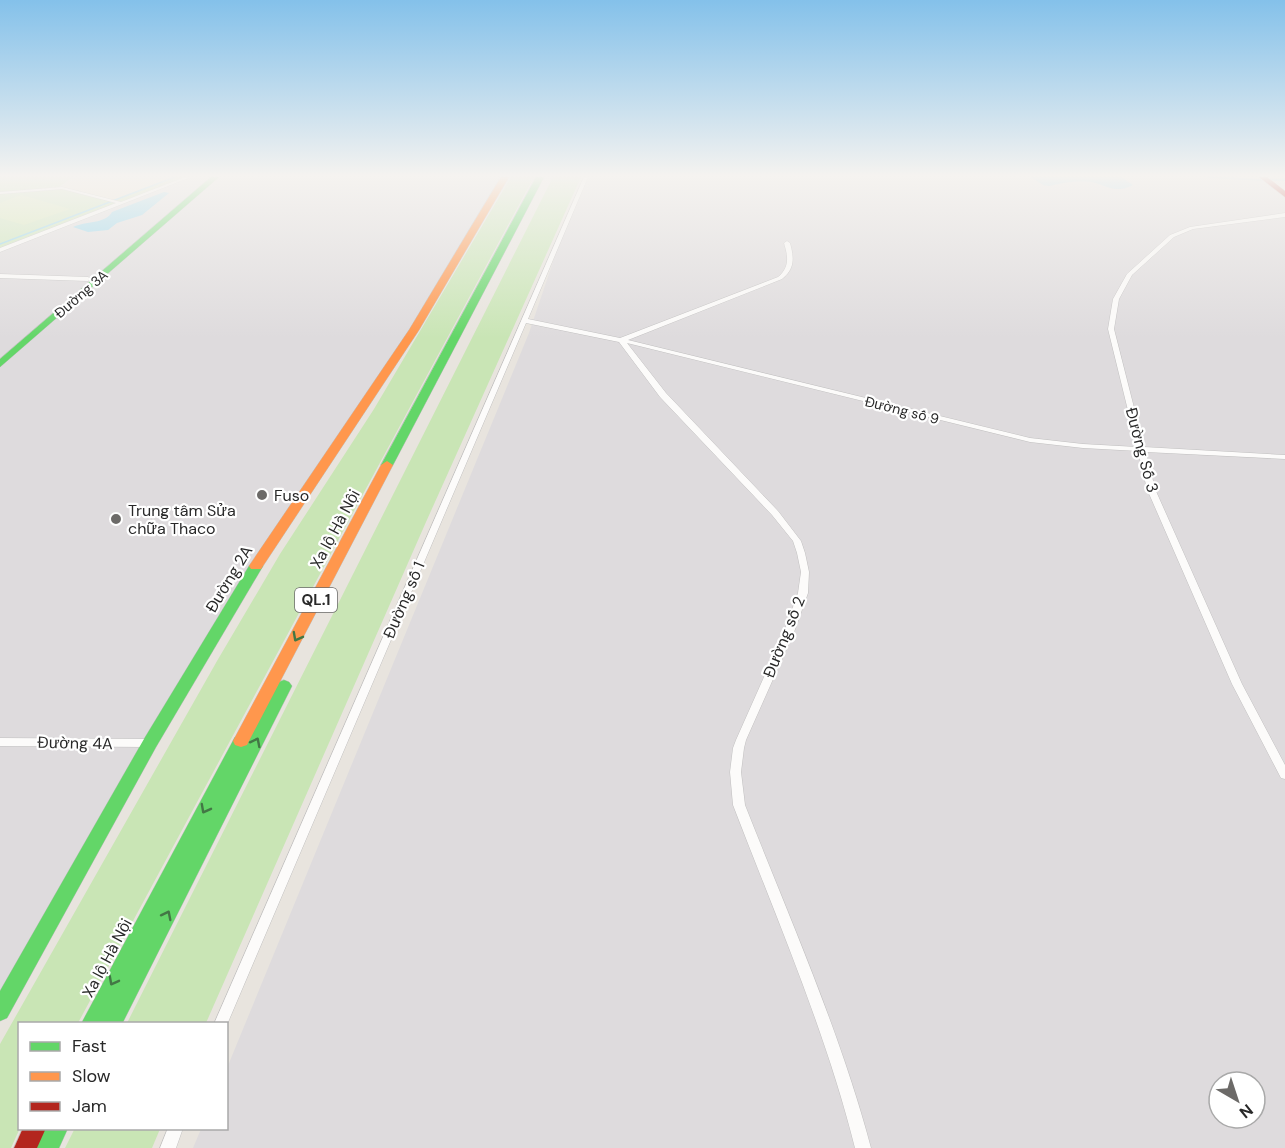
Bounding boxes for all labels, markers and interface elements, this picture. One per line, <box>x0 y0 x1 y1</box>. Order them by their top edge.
street label: Đường 3A <box>51 266 111 322</box>
street label: Đường số 9 <box>863 392 941 428</box>
street label: Đường Số 3 <box>1121 405 1163 495</box>
place label: Fuso <box>274 485 309 506</box>
street label: Xa lộ Hà Nội <box>305 486 365 572</box>
marker: Fuso <box>255 488 269 502</box>
place label: Trung tâm Sửa chữa Thaco <box>128 500 236 539</box>
marker: Trung tâm Sửa chữa Thaco <box>109 512 123 526</box>
street label: Đường 2A <box>201 541 257 616</box>
street label: Đường số 1 <box>378 558 430 642</box>
road number: QL.1 <box>295 588 337 612</box>
street label: Đường số 2 <box>758 593 810 681</box>
one-way arrow <box>293 631 304 641</box>
street label: Đường 4A <box>37 732 113 754</box>
one-way arrow <box>248 737 260 748</box>
one-way arrow <box>201 803 212 813</box>
one-way arrow <box>159 911 171 922</box>
street label: Xa lộ Hà Nội <box>77 915 137 1001</box>
one-way arrow <box>109 975 120 985</box>
legend <box>18 1022 228 1130</box>
text: Fast <box>72 1034 107 1058</box>
text: Slow <box>72 1064 111 1088</box>
north arrow <box>1207 1070 1267 1130</box>
text: Jam <box>72 1094 107 1118</box>
text: N <box>1235 1099 1257 1123</box>

